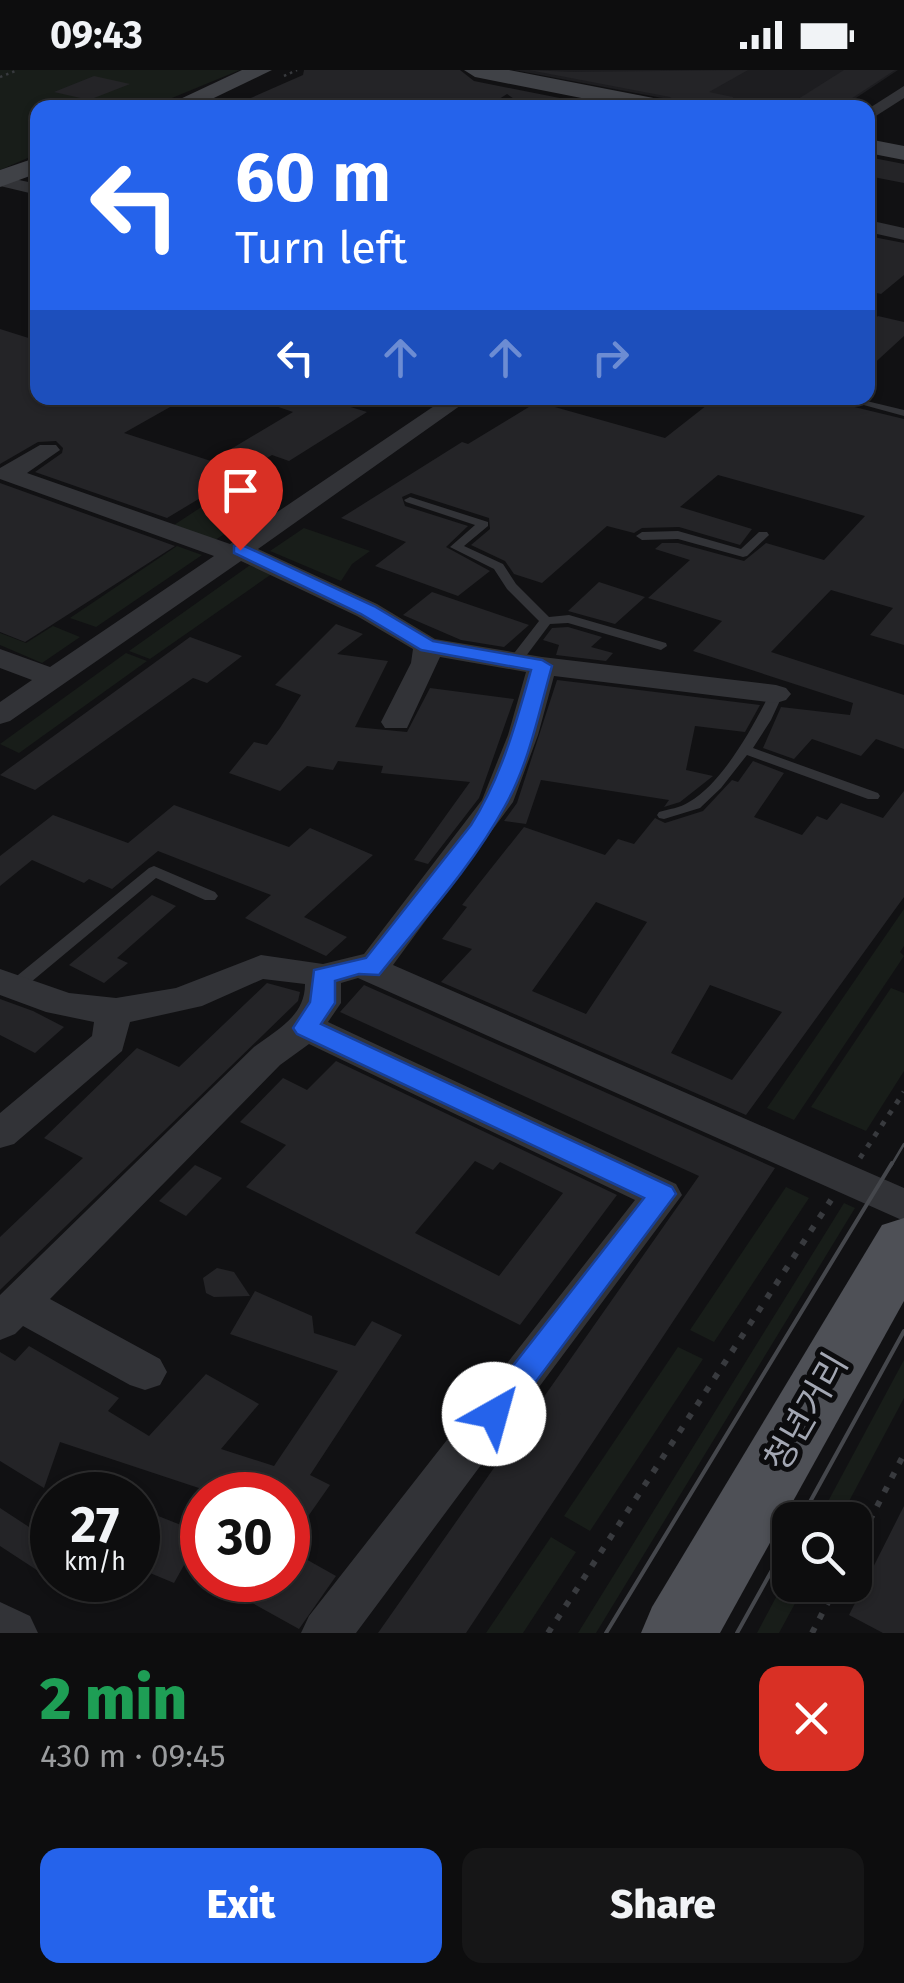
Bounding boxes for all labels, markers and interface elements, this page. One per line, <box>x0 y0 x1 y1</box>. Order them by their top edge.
text: 09:43 <box>50 12 143 58</box>
text: 60 m <box>235 136 391 220</box>
icon: left <box>70 140 200 270</box>
text: Turn left <box>235 221 407 275</box>
icon: left <box>268 330 323 385</box>
icon: ahead <box>373 330 428 385</box>
icon: ahead <box>478 330 533 385</box>
icon: right <box>583 330 638 385</box>
pin <box>198 448 283 551</box>
icon: arrive <box>213 463 268 518</box>
street label: 청년거리 <box>756 1346 856 1478</box>
position arrow <box>442 1362 546 1466</box>
speed limit sign: 30 <box>180 1472 310 1602</box>
text: 27 <box>71 1495 119 1555</box>
map controls <box>772 1502 872 1602</box>
button: search <box>772 1502 872 1602</box>
text: km/h <box>64 1547 126 1577</box>
text: 2 min <box>40 1663 187 1735</box>
button: close <box>759 1666 864 1771</box>
text: 430 m · 09:45 <box>40 1737 225 1775</box>
button: Exit <box>40 1848 442 1963</box>
button: Share <box>462 1848 864 1963</box>

